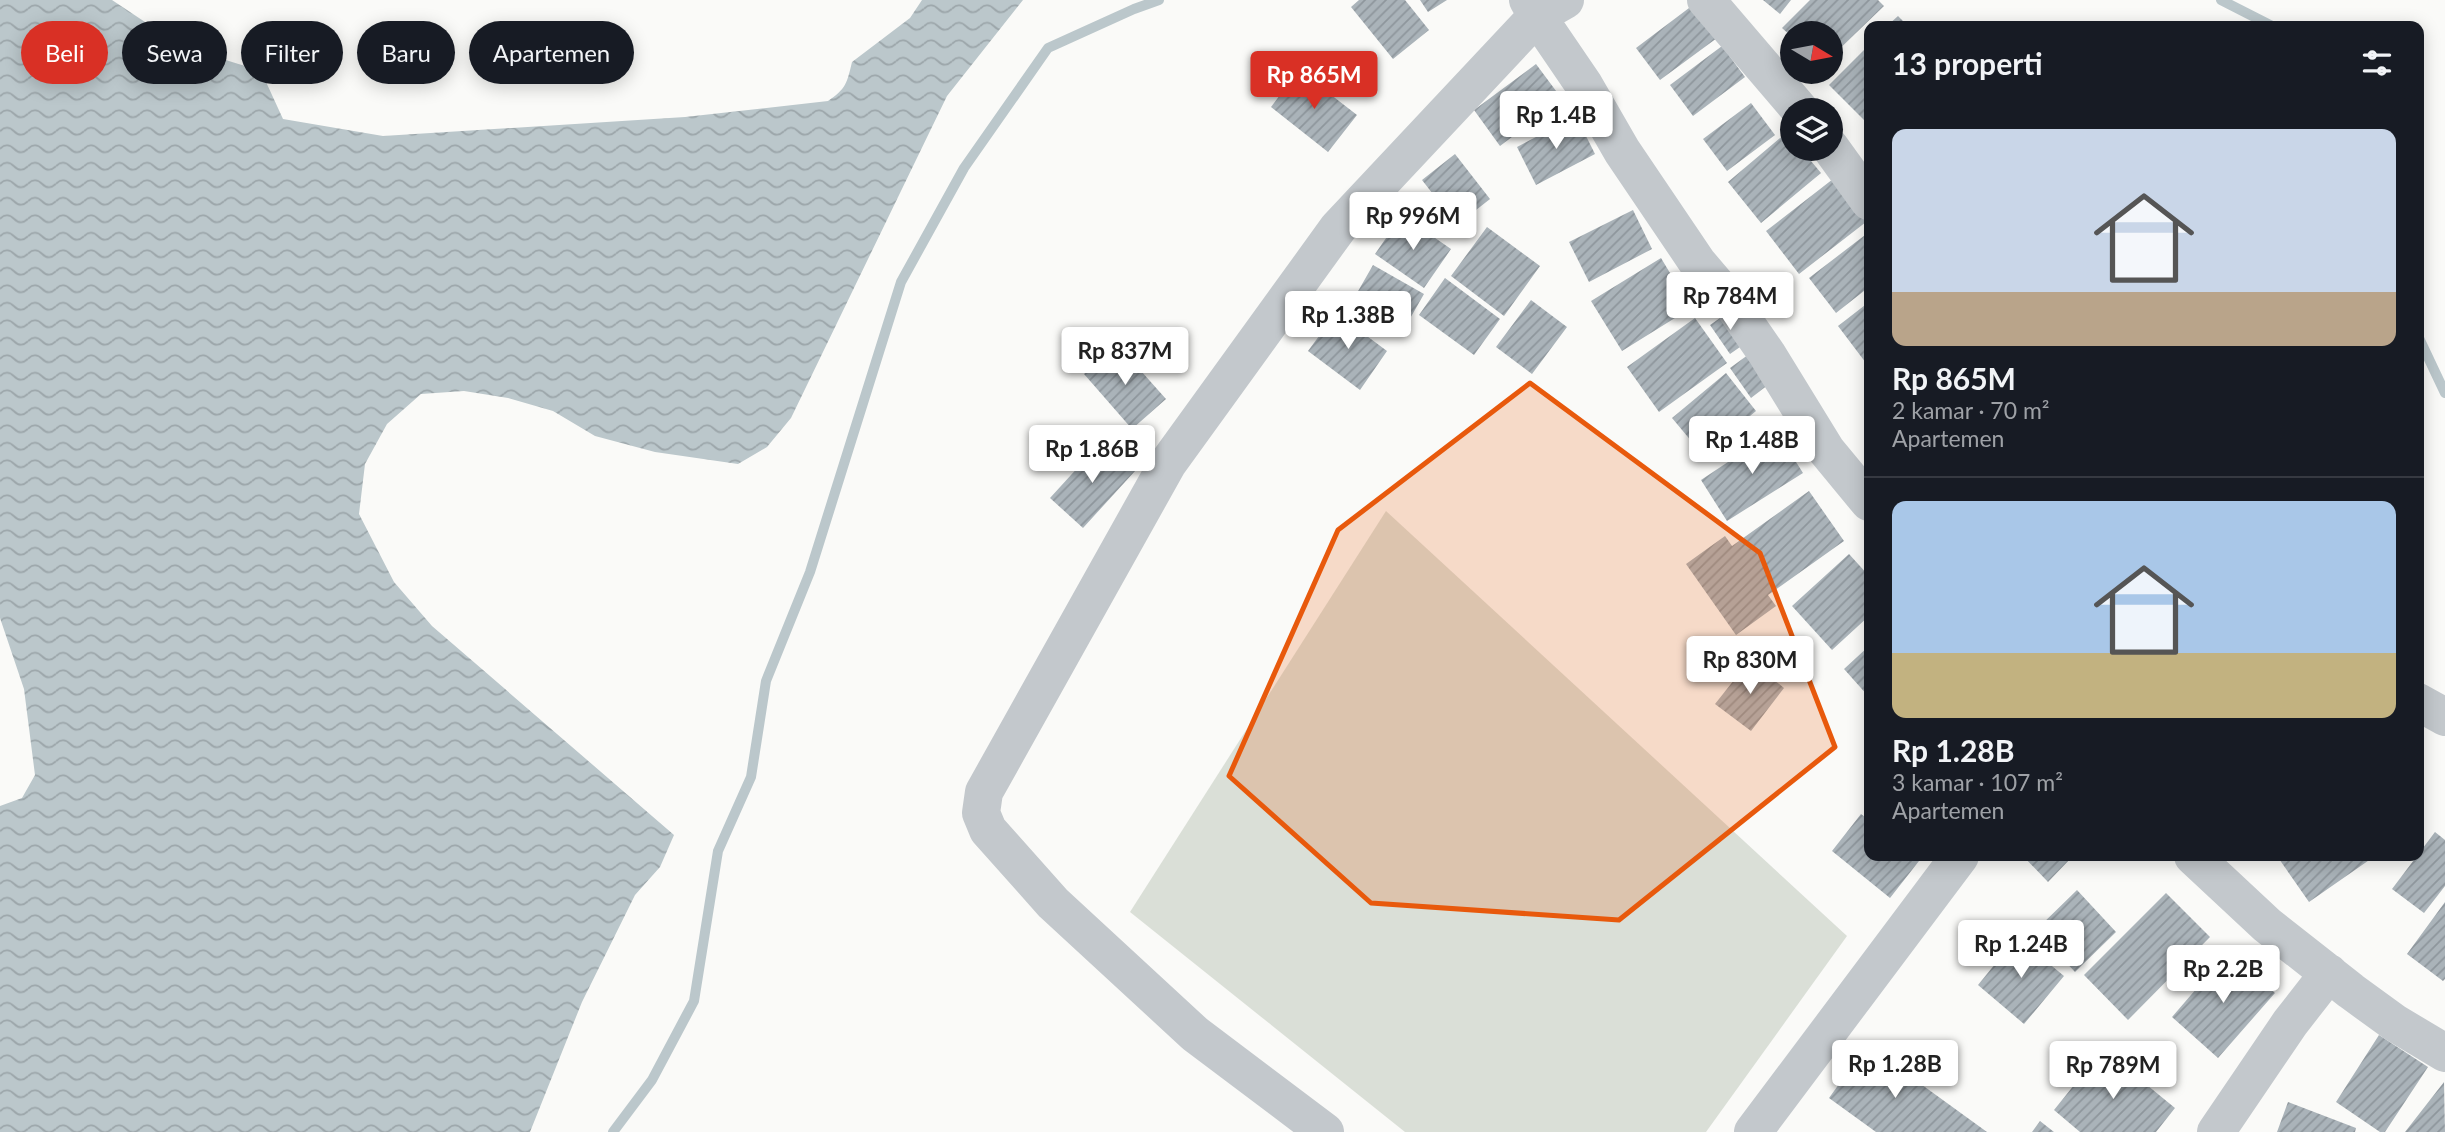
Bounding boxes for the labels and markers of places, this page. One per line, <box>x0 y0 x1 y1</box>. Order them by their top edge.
pin: Rp 865M <box>1249 52 1379 111</box>
pin: Rp 1.4B <box>1491 92 1621 151</box>
pin: Rp 996M <box>1348 192 1478 252</box>
pin: Rp 784M <box>1665 272 1795 332</box>
pin: Rp 1.38B <box>1276 292 1420 351</box>
pin: Rp 837M <box>1060 328 1190 387</box>
pin: Rp 1.48B <box>1680 416 1824 476</box>
pin: Rp 1.86B <box>1020 426 1164 485</box>
pin: Rp 830M <box>1685 636 1815 696</box>
pin: Rp 1.24B <box>1949 920 2093 980</box>
pin: Rp 2.2B <box>2158 946 2288 1005</box>
pin: Rp 1.28B <box>1823 1040 1967 1100</box>
pin: Rp 789M <box>2048 1042 2178 1101</box>

